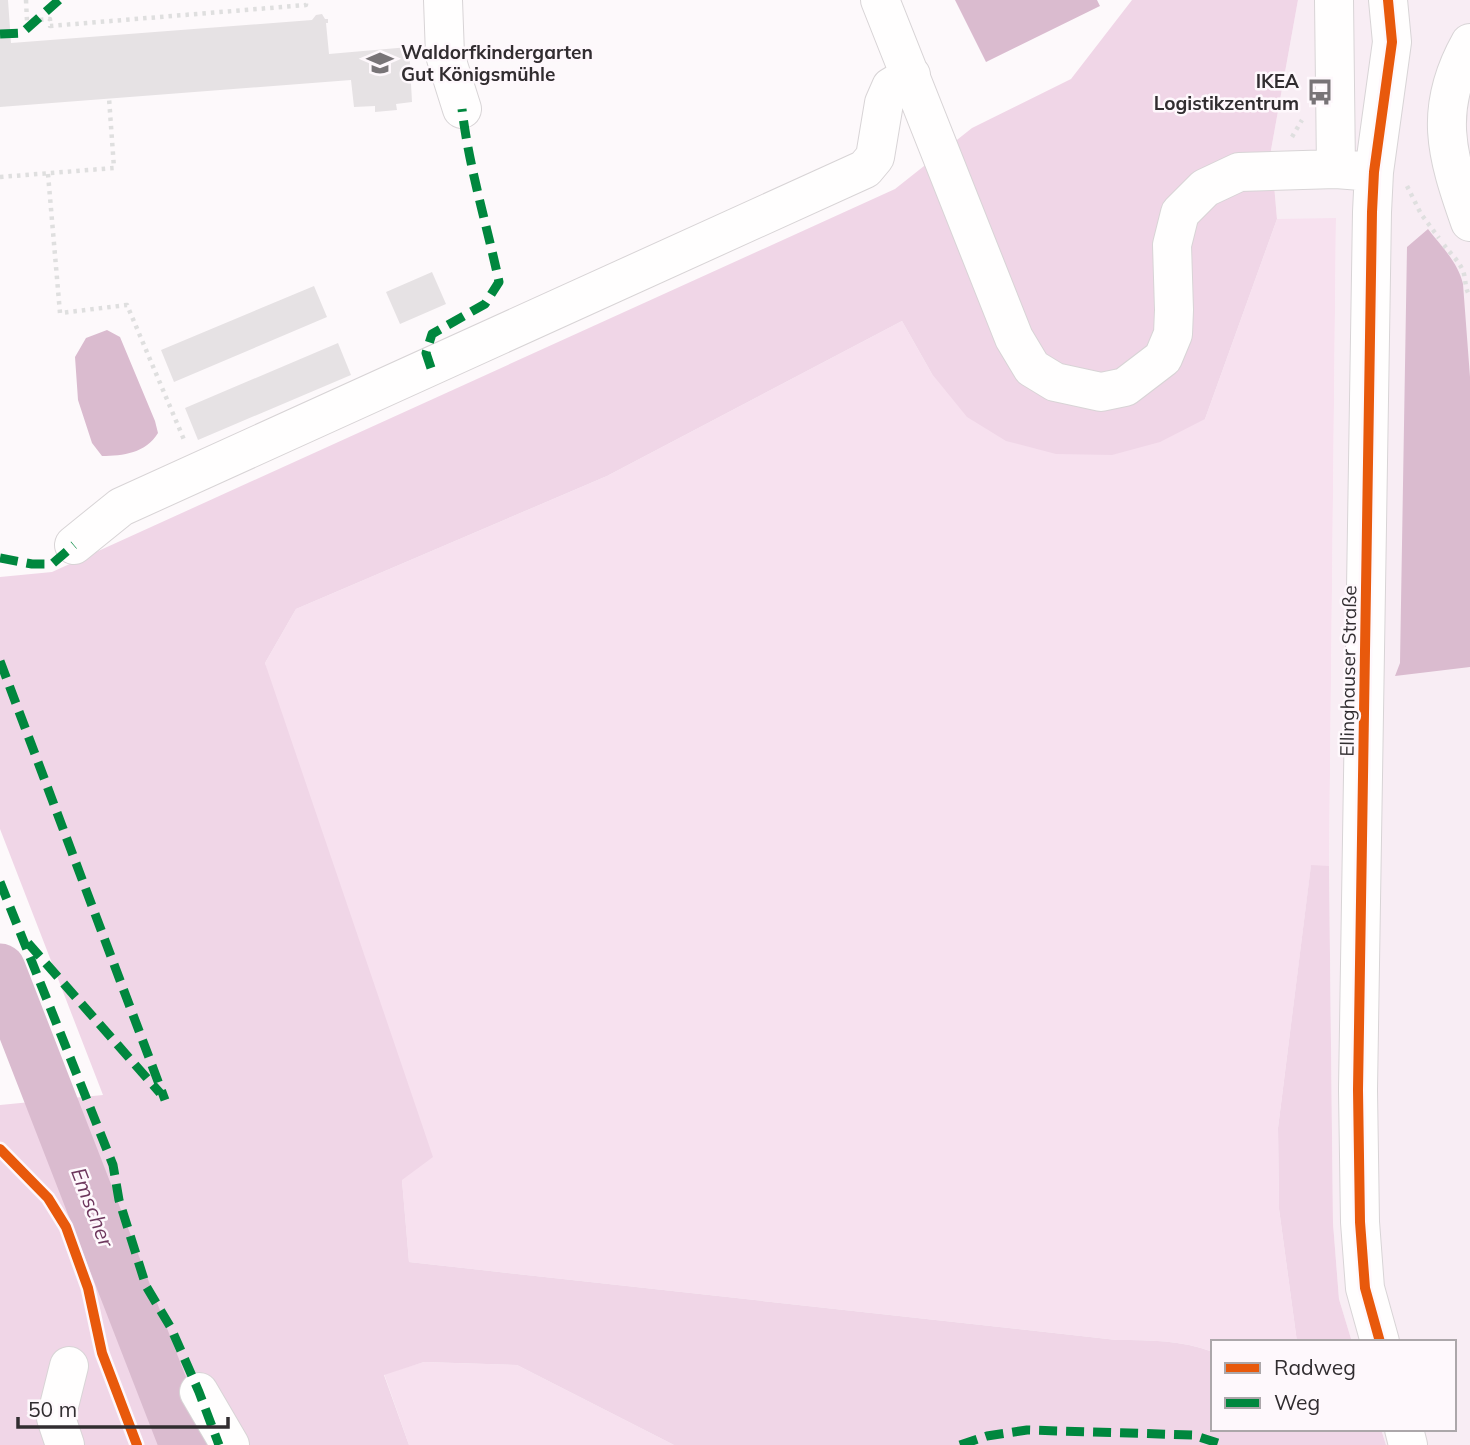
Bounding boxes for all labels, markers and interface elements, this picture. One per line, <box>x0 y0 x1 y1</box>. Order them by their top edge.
place label: Waldorfkindergarten Gut Königsmühle <box>401 40 593 86</box>
school or university icon: Waldorfkindergarten Gut Königsmühle <box>365 48 395 78</box>
place label: IKEA Logistikzentrum <box>1154 69 1300 115</box>
bus stop icon: IKEA Logistikzentrum <box>1305 77 1335 107</box>
street label: Ellinghauser Straße <box>1335 585 1361 757</box>
water label: Emscher <box>66 1164 120 1252</box>
legend <box>1211 1340 1456 1431</box>
text: Radweg <box>1274 1354 1356 1380</box>
scale bar <box>18 1386 228 1430</box>
text: Weg <box>1274 1389 1320 1415</box>
text: 50 m <box>28 1396 77 1422</box>

